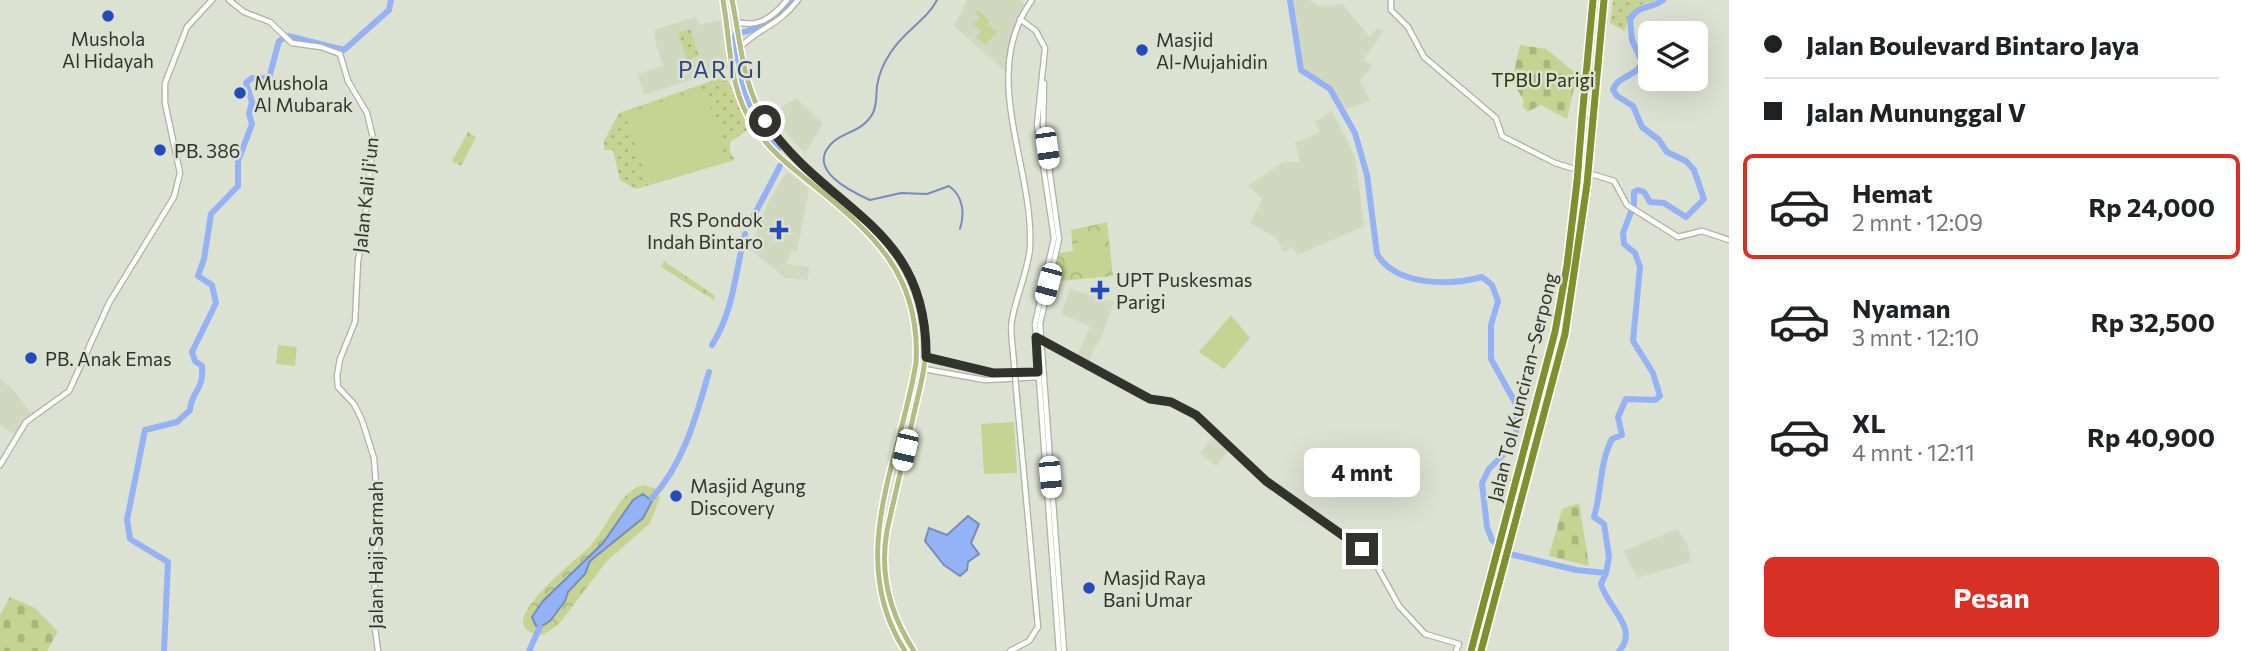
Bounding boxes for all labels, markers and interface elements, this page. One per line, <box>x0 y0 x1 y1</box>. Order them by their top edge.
marker: Mushola Al Hidayah <box>100 8 116 24</box>
map controls <box>1638 21 1708 91</box>
button: layers <box>1638 21 1708 91</box>
place label: Mushola Al Hidayah <box>62 27 154 72</box>
place label: Masjid Al-Mujahidin <box>1156 28 1268 73</box>
text: Jalan Boulevard Bintaro Jaya <box>1806 29 2139 60</box>
marker: Masjid Al-Mujahidin <box>1134 42 1150 58</box>
district label: PARIGI <box>678 55 764 83</box>
park label: TPBU Parigi <box>1491 68 1595 91</box>
place label: Mushola Al Mubarak <box>254 71 353 116</box>
marker: Mushola Al Mubarak <box>232 85 248 101</box>
text: Jalan Mununggal V <box>1806 96 2026 127</box>
route start <box>749 105 781 137</box>
car <box>1034 126 1061 170</box>
street label: Jalan Kali Ji'un <box>347 136 383 254</box>
place label: PB. 386 <box>174 139 240 162</box>
marker: PB. 386 <box>152 142 168 158</box>
icon: car <box>1768 175 1831 238</box>
text: Hemat <box>1852 177 1933 208</box>
text: Rp 24,000 <box>2088 191 2215 222</box>
place label: RS Pondok Indah Bintaro <box>647 208 763 253</box>
text: 2 mnt · 12:09 <box>1852 208 1983 236</box>
marker: RS Pondok Indah Bintaro <box>769 220 789 240</box>
car <box>1033 261 1064 307</box>
place label: UPT Puskesmas Parigi <box>1116 268 1253 313</box>
street label: Jalan Tol Kunciran–Serpong <box>1482 270 1562 504</box>
marker: UPT Puskesmas Parigi <box>1090 280 1110 300</box>
icon: car <box>1768 290 1831 353</box>
text: Nyaman <box>1852 292 1951 323</box>
text: Rp 32,500 <box>2091 306 2215 337</box>
text: 3 mnt · 12:10 <box>1852 323 1979 351</box>
place label: PB. Anak Emas <box>45 347 172 370</box>
marker: PB. Anak Emas <box>23 350 39 366</box>
icon: car <box>1768 405 1831 468</box>
text: XL <box>1852 407 1886 438</box>
text: Rp 40,900 <box>2087 421 2215 452</box>
car <box>891 427 920 473</box>
text: 4 mnt · 12:11 <box>1852 438 1975 466</box>
callout: 4 mnt <box>1304 448 1420 496</box>
car <box>1038 455 1063 499</box>
text: 4 mnt <box>1331 458 1393 486</box>
place label: Masjid Agung Discovery <box>690 474 806 519</box>
street label: Jalan Haji Sarmah <box>364 481 387 629</box>
marker: Masjid Agung Discovery <box>668 488 684 504</box>
route end <box>1346 533 1378 565</box>
button: Pesan <box>1764 557 2219 637</box>
place label: Masjid Raya Bani Umar <box>1103 566 1206 611</box>
marker: Masjid Raya Bani Umar <box>1081 580 1097 596</box>

